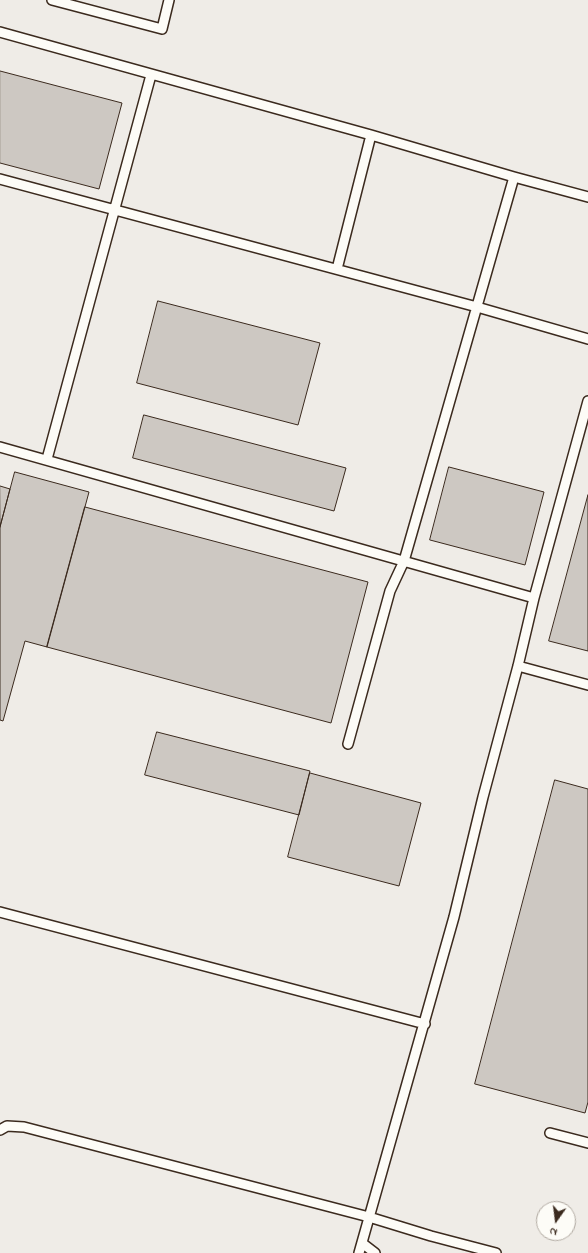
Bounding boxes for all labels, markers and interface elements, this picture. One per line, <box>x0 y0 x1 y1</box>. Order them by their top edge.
north arrow <box>536 1201 576 1241</box>
text: N <box>548 1223 559 1240</box>

